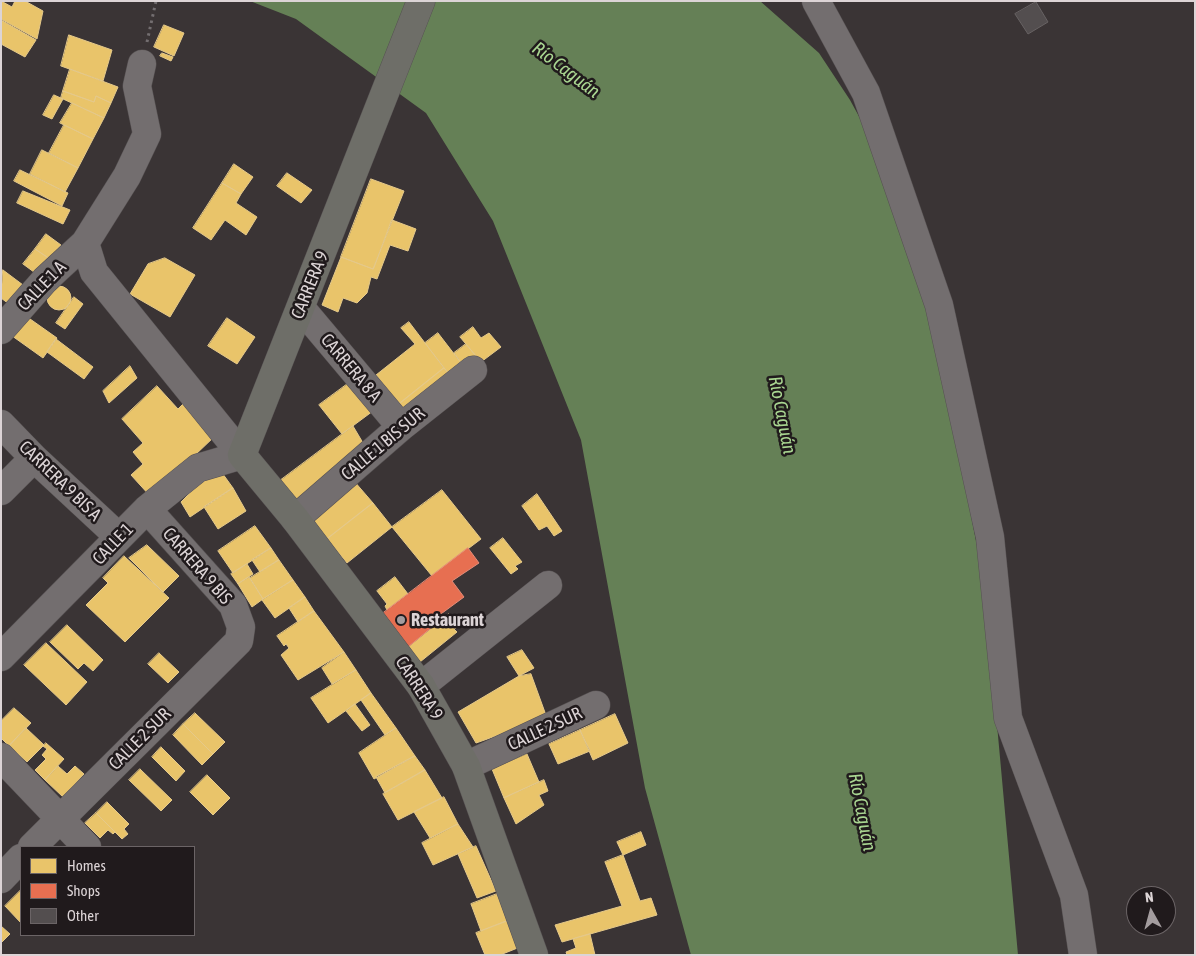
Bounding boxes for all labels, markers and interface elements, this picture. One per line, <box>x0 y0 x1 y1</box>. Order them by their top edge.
water label: Río Caguán <box>528 37 604 103</box>
street label: CARRERA 9 <box>287 248 333 322</box>
street label: CALLE 1 A <box>13 257 71 315</box>
street label: CARRERA 8 A <box>316 329 386 407</box>
water label: Río Caguán <box>763 374 801 456</box>
street label: CALLE 1 BIS SUR <box>337 403 429 485</box>
street label: CARRERA 9 BIS A <box>14 436 106 526</box>
street label: CALLE 1 <box>88 519 138 569</box>
street label: CARRERA 9 BIS <box>158 523 236 609</box>
place label: Restaurant <box>411 609 484 631</box>
marker: Restaurant <box>395 614 407 626</box>
street label: CARRERA 9 <box>391 652 447 724</box>
street label: CALLE 2 SUR <box>505 702 585 756</box>
street label: CALLE 2 SUR <box>104 703 176 775</box>
water label: Río Caguán <box>843 771 881 853</box>
legend <box>20 846 195 936</box>
text: Homes <box>67 857 106 874</box>
text: Shops <box>67 882 100 899</box>
north arrow <box>1126 886 1176 936</box>
text: N <box>1144 889 1154 906</box>
text: Other <box>67 907 99 924</box>

